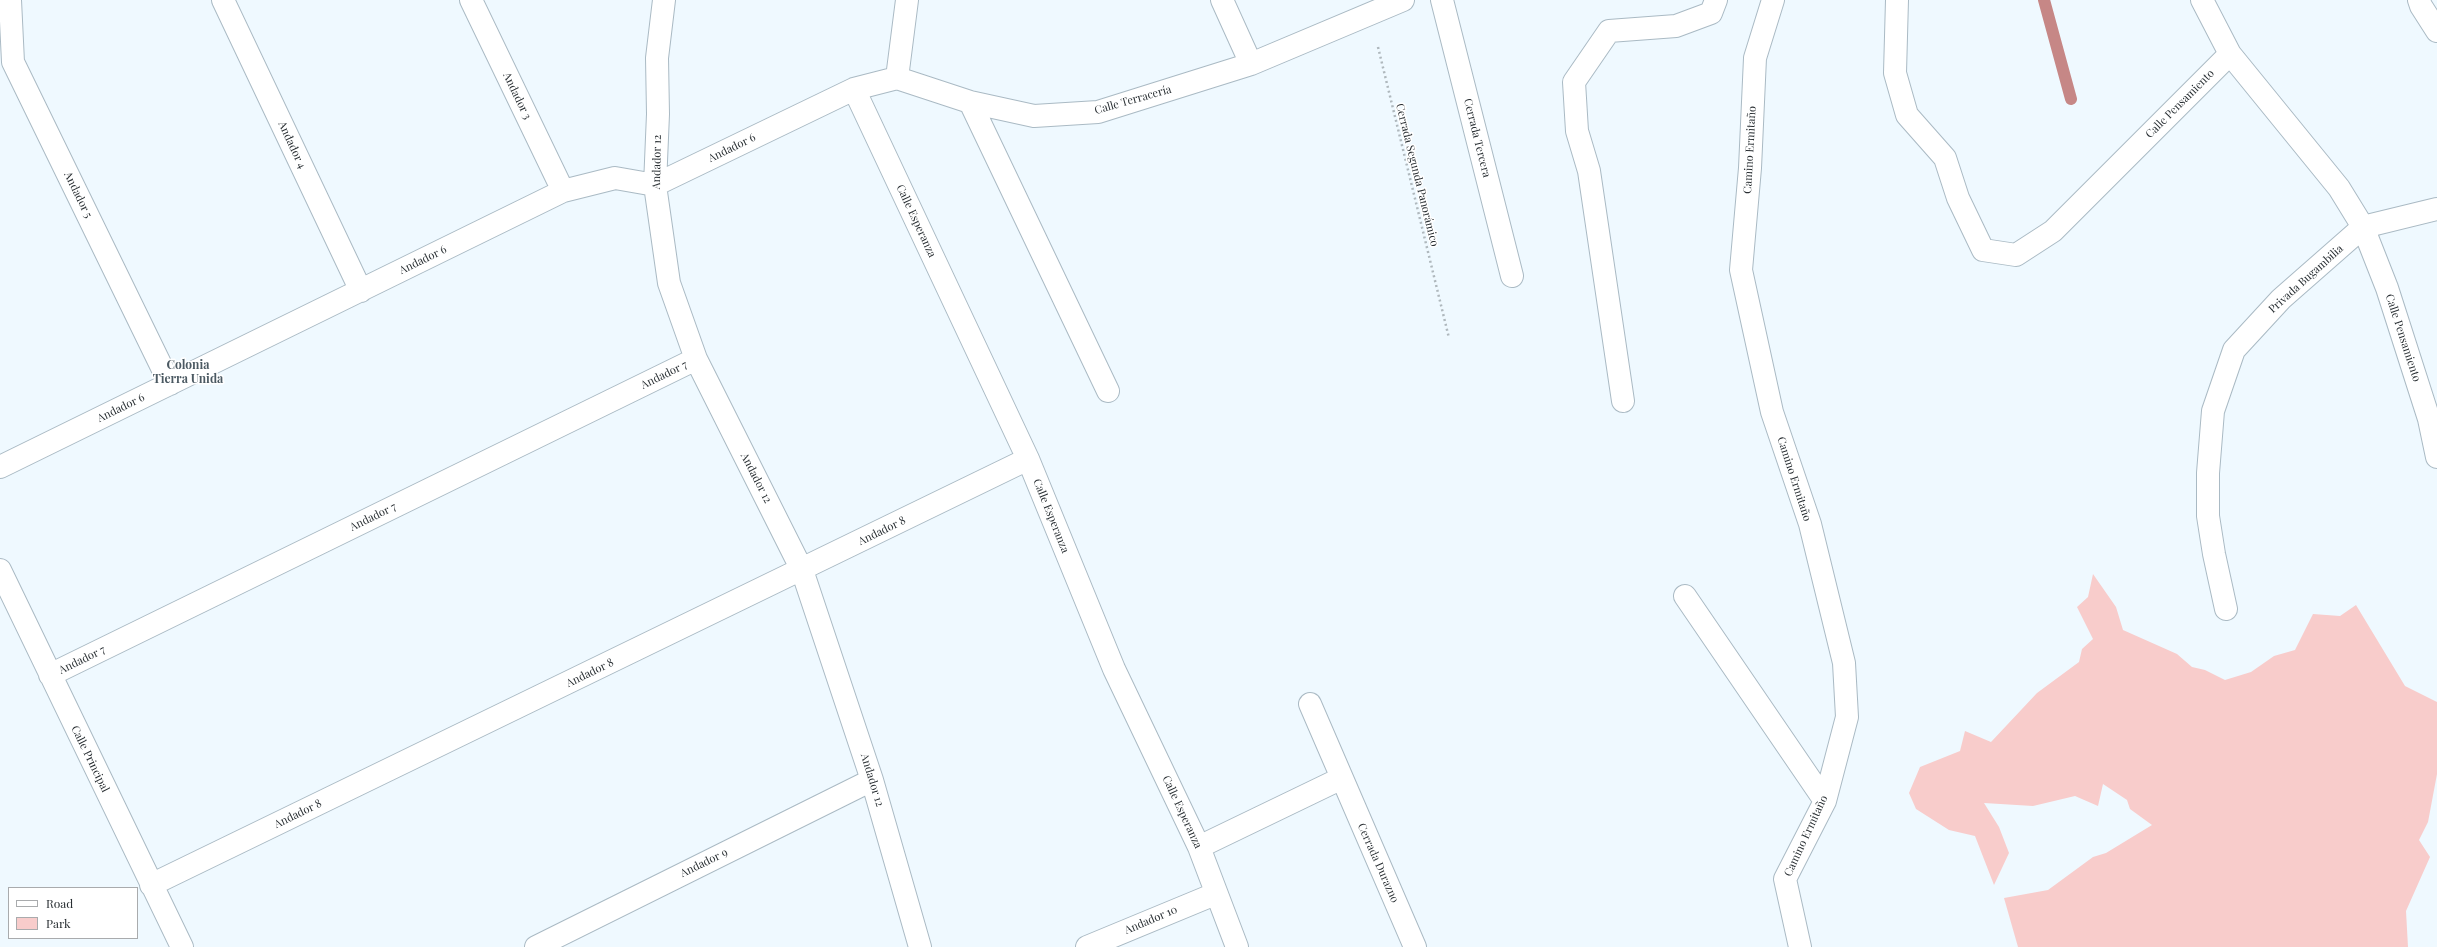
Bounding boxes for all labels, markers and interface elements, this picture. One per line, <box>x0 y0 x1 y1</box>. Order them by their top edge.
street label: Calle Pensamiento <box>2143 67 2217 141</box>
street label: Andador 3 <box>500 70 534 122</box>
street label: Calle Terracería <box>1093 83 1173 117</box>
street label: Cerrada Tercera <box>1461 97 1493 179</box>
street label: Cerrada Segunda Panorámico <box>1393 102 1441 248</box>
street label: Camino Ermitaño <box>1741 106 1759 194</box>
street label: Andador 4 <box>275 119 309 171</box>
street label: Andador 6 <box>706 131 758 165</box>
street label: Andador 12 <box>650 135 664 189</box>
street label: Andador 5 <box>61 170 95 220</box>
street label: Calle Esperanza <box>893 183 939 259</box>
street label: Privada Bugambilia <box>2266 242 2346 316</box>
street label: Andador 6 <box>397 243 449 277</box>
street label: Calle Pensamiento <box>2383 292 2423 384</box>
district label: Colonia Tierra Unida <box>153 358 223 386</box>
street label: Andador 7 <box>639 358 689 392</box>
street label: Andador 6 <box>95 391 147 425</box>
street label: Camino Ermitaño <box>1774 435 1814 523</box>
street label: Andador 12 <box>738 451 774 505</box>
street label: Calle Esperanza <box>1030 477 1072 555</box>
street label: Andador 7 <box>348 500 398 534</box>
street label: Andador 8 <box>856 514 908 548</box>
street label: Andador 7 <box>57 643 107 677</box>
street label: Andador 8 <box>564 656 616 690</box>
street label: Calle Principal <box>68 724 112 794</box>
street label: Andador 12 <box>858 752 886 808</box>
street label: Calle Esperanza <box>1159 774 1205 850</box>
street label: Camino Ermitaño <box>1781 793 1831 879</box>
street label: Andador 8 <box>272 797 324 831</box>
street label: Cerrada Durazno <box>1355 821 1401 905</box>
street label: Andador 9 <box>678 846 730 880</box>
legend <box>8 887 138 939</box>
text: Road <box>46 895 73 911</box>
street label: Andador 10 <box>1123 903 1179 937</box>
text: Park <box>46 915 71 931</box>

